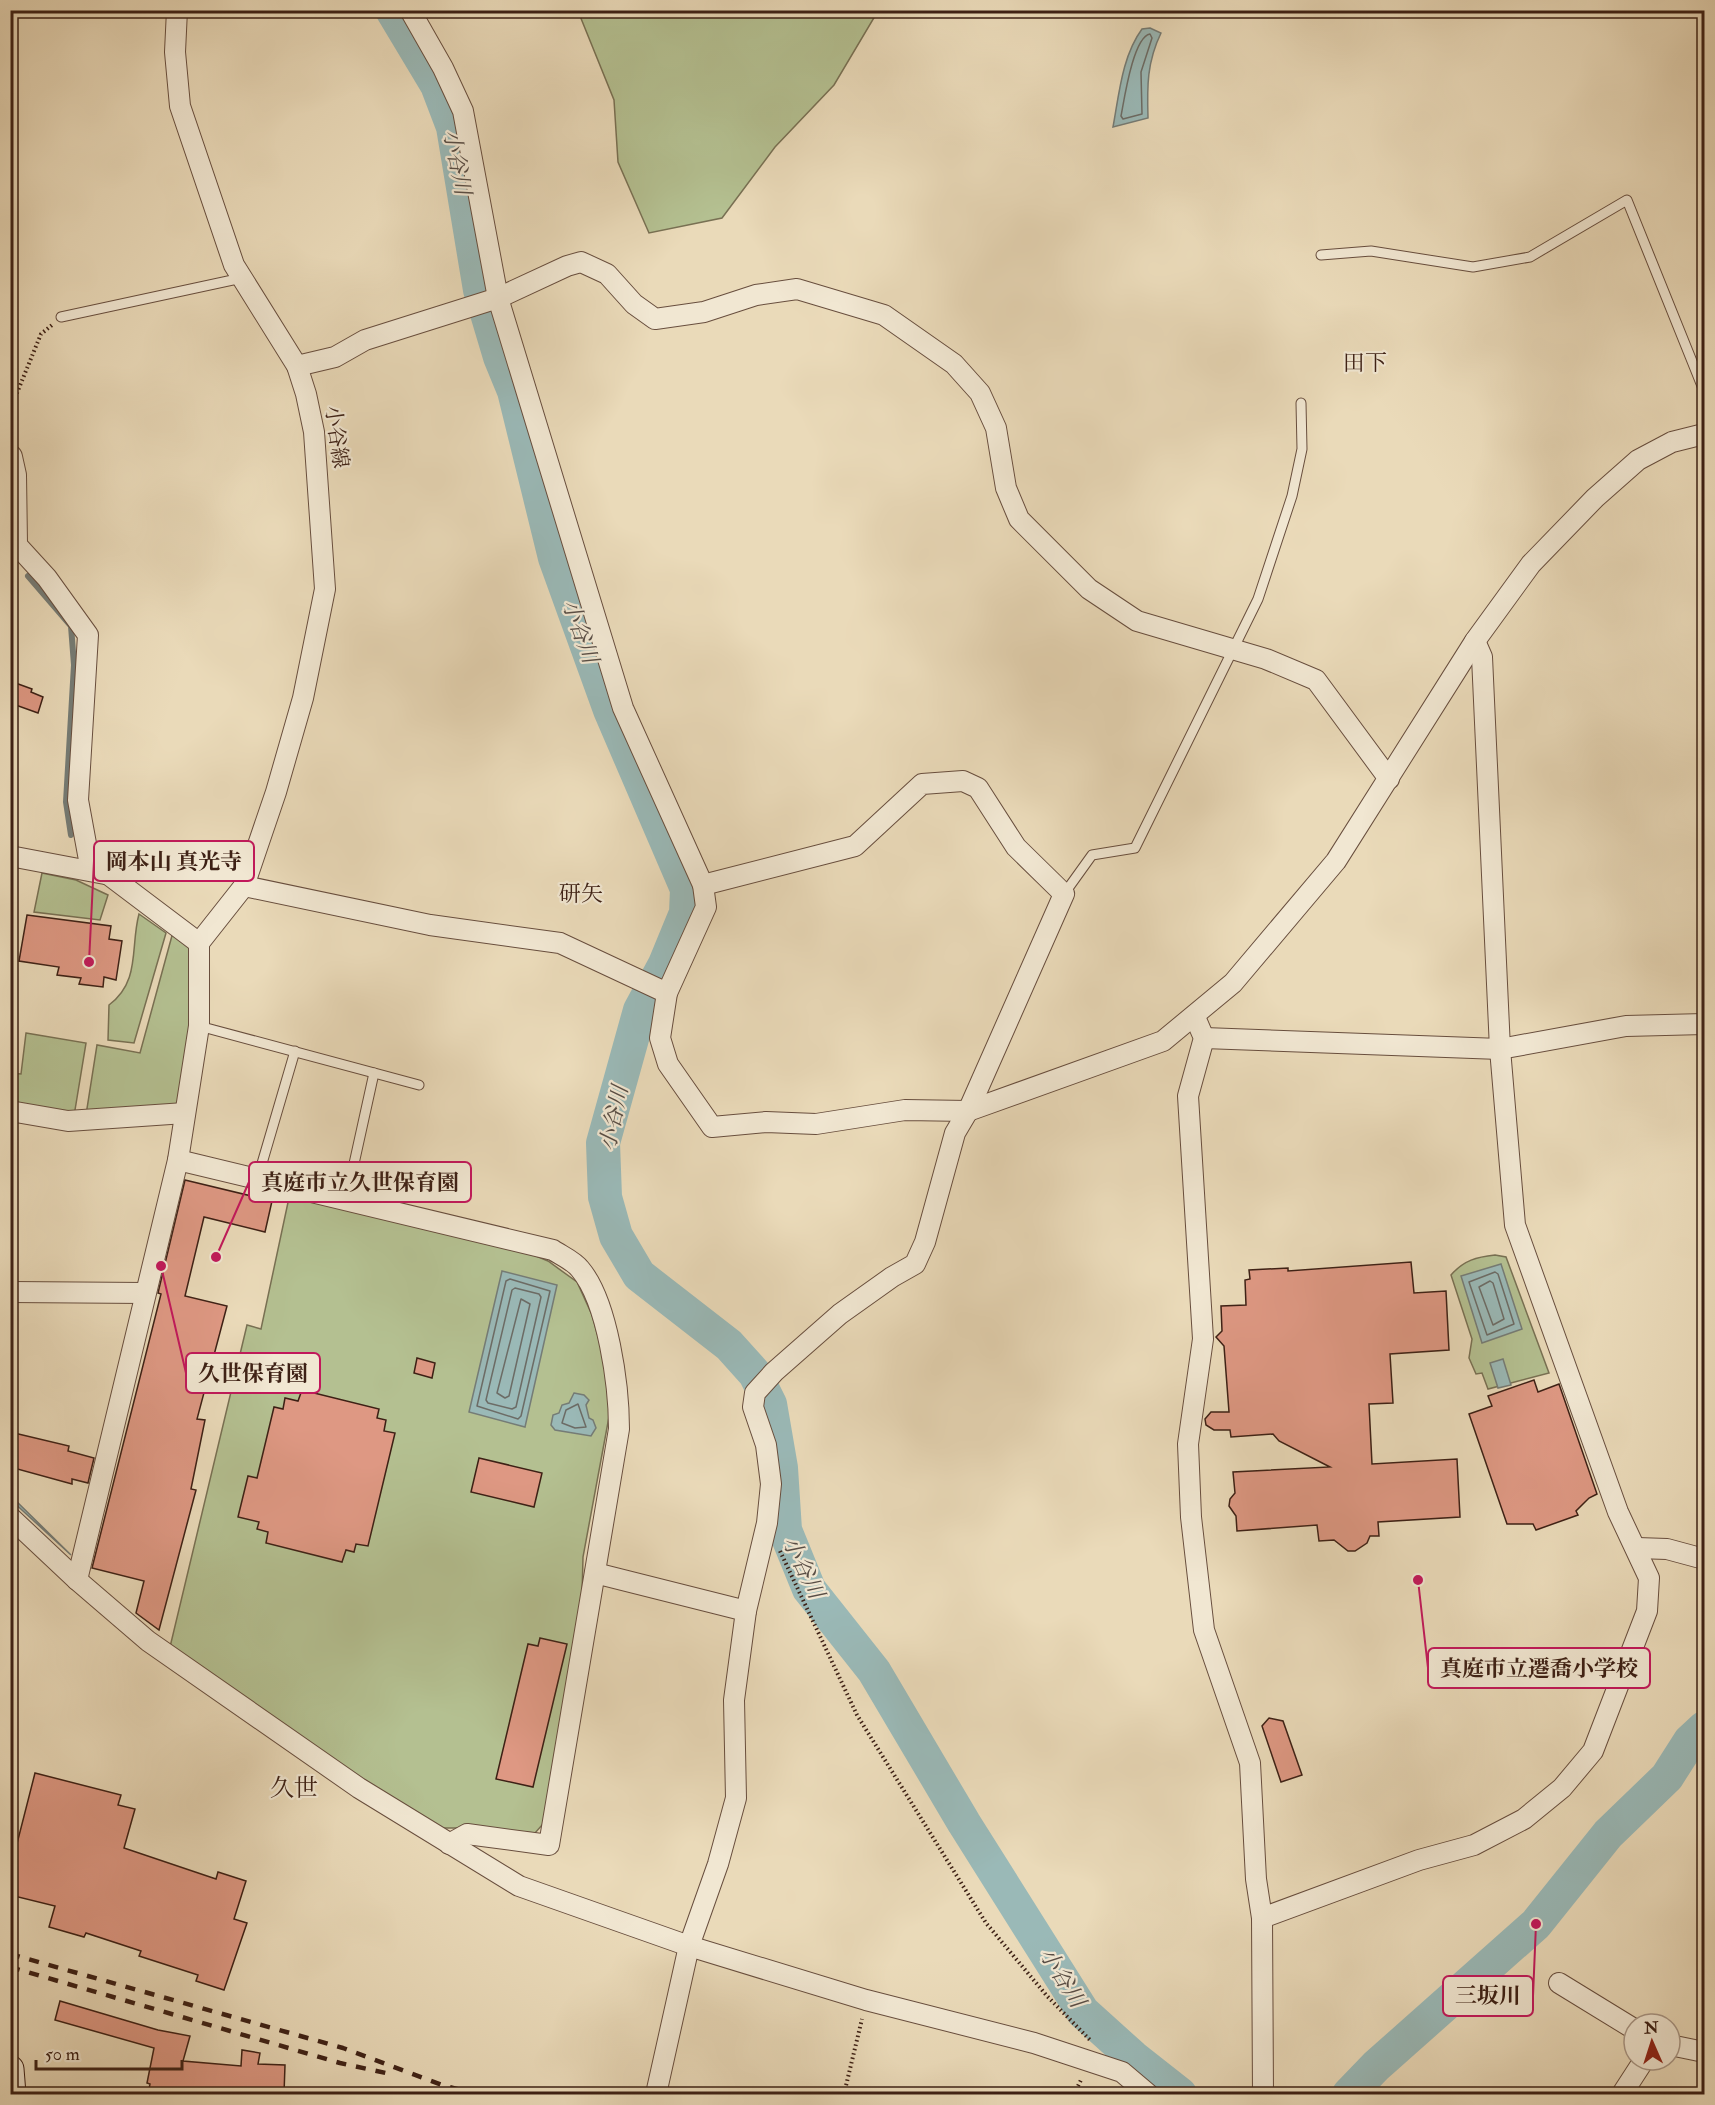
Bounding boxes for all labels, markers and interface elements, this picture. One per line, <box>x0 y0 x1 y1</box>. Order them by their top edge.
water label: 小谷川 <box>437 127 477 199</box>
district label: 田下 <box>1343 349 1387 377</box>
street label: 小谷線 <box>319 404 354 470</box>
water label: 小谷川 <box>556 596 605 669</box>
callout: 岡本山 真光寺 <box>94 841 254 881</box>
text: 岡本山 真光寺 <box>106 848 242 876</box>
district label: 研矢 <box>559 880 603 908</box>
water label: 小谷川 <box>593 1081 635 1153</box>
callout: 真庭市立久世保育園 <box>249 1162 471 1202</box>
text: 真庭市立久世保育園 <box>261 1169 459 1197</box>
callout: 久世保育園 <box>186 1353 320 1393</box>
text: 久世保育園 <box>198 1360 308 1388</box>
water label: 小谷川 <box>776 1532 831 1605</box>
callout: 真庭市立遷喬小学校 <box>1428 1648 1650 1688</box>
text: 真庭市立遷喬小学校 <box>1440 1655 1638 1683</box>
district label: 久世 <box>270 1773 318 1804</box>
water label: 小谷川 <box>1033 1942 1093 2015</box>
callout: 三坂川 <box>1443 1976 1533 2016</box>
text: 三坂川 <box>1455 1982 1521 2010</box>
north arrow <box>1622 2012 1682 2072</box>
text: N <box>1643 2018 1660 2038</box>
scale bar <box>36 2033 182 2071</box>
text: 50 m <box>45 2043 80 2066</box>

